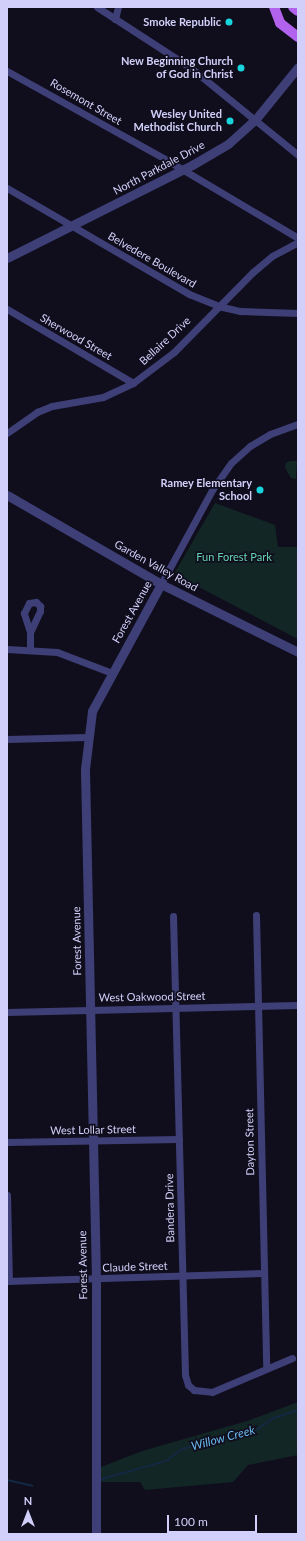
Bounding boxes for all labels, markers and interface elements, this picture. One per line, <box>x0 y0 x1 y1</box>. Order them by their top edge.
place label: Smoke Republic <box>143 15 221 29</box>
marker: Smoke Republic <box>224 17 234 27</box>
place label: New Beginning Church of God in Christ <box>121 55 233 81</box>
marker: New Beginning Church of God in Christ <box>236 63 246 73</box>
street label: Rosemont Street <box>48 76 124 128</box>
place label: Wesley United Methodist Church <box>134 108 222 134</box>
marker: Wesley United Methodist Church <box>225 116 235 126</box>
street label: North Parkdale Drive <box>111 138 207 198</box>
street label: Belvedere Boulevard <box>105 229 199 291</box>
street label: Sherwood Street <box>38 311 114 363</box>
street label: Bellaire Drive <box>137 314 193 368</box>
place label: Ramey Elementary School <box>160 477 252 503</box>
marker: Ramey Elementary School <box>255 485 265 495</box>
street label: Garden Valley Road <box>112 537 200 595</box>
park label: Fun Forest Park <box>196 550 272 564</box>
street label: Forest Avenue <box>109 578 155 646</box>
street label: Forest Avenue <box>70 906 84 976</box>
street label: West Oakwood Street <box>98 989 206 1005</box>
street label: Dayton Street <box>243 1108 257 1176</box>
street label: West Lollar Street <box>50 1123 136 1137</box>
street label: Bandera Drive <box>163 1173 177 1243</box>
street label: Forest Avenue <box>76 1230 90 1300</box>
street label: Claude Street <box>102 1259 168 1275</box>
water label: Willow Creek <box>189 1423 257 1453</box>
north arrow <box>8 1493 48 1533</box>
text: N <box>24 1494 32 1507</box>
scale bar <box>169 1507 259 1533</box>
text: 100 m <box>174 1514 208 1529</box>

